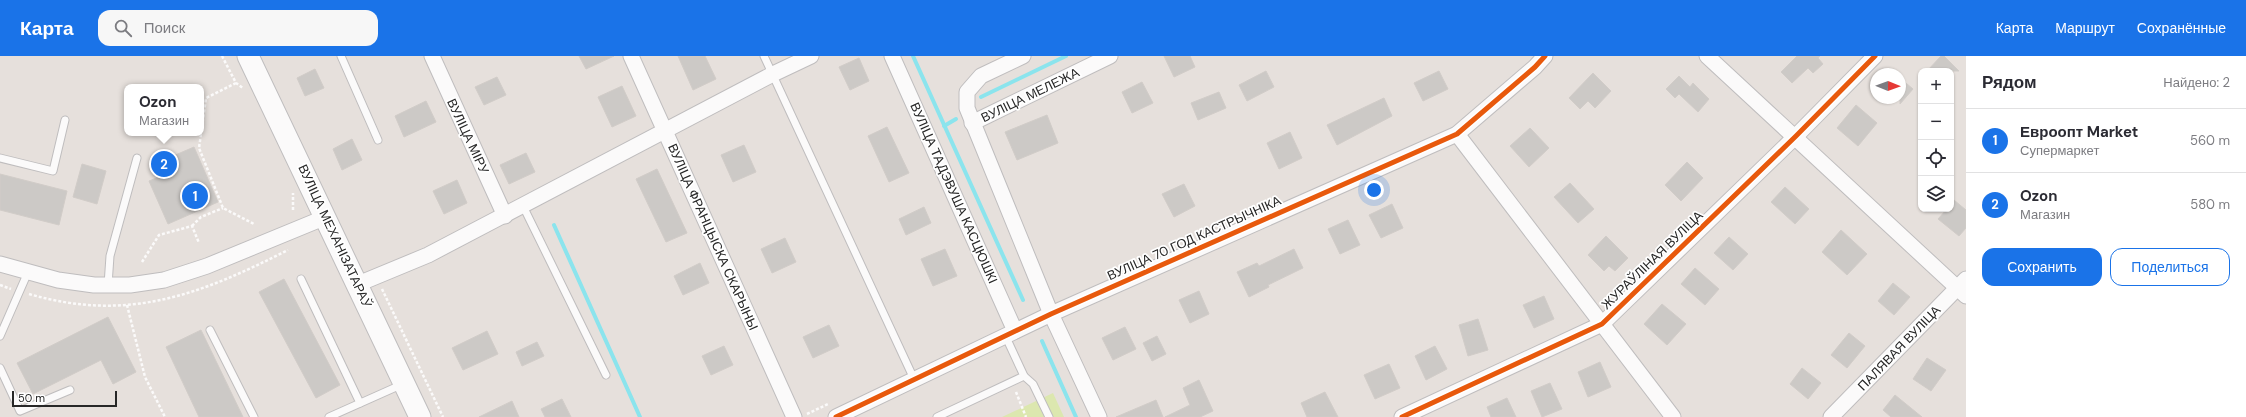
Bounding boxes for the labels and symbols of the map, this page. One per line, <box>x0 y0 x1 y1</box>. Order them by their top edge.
street label: ВУЛІЦА МЕЛЕЖА <box>978 64 1082 126</box>
north arrow <box>1870 68 1906 104</box>
street label: ВУЛІЦА МІРУ <box>443 96 493 177</box>
street label: ВУЛІЦА ТАДЭВУША КАСЦЮШКІ <box>906 100 1002 286</box>
street label: ВУЛІЦА ФРАНЦЫСКА СКАРЫНЫ <box>664 141 762 333</box>
pin: 2 <box>151 149 177 179</box>
street label: ВУЛІЦА МЕХАНІЗАТАРАЎ <box>294 162 376 311</box>
your location <box>1364 180 1384 200</box>
pin: 1 <box>182 181 208 211</box>
street label: ВУЛІЦА 70 ГОД КАСТРЫЧНІКА <box>1104 192 1284 284</box>
street label: ЖУРАЎЛІНАЯ ВУЛІЦА <box>1598 207 1707 313</box>
street label: ПАЛЯВАЯ ВУЛІЦА <box>1854 301 1944 394</box>
scale bar <box>12 389 117 408</box>

